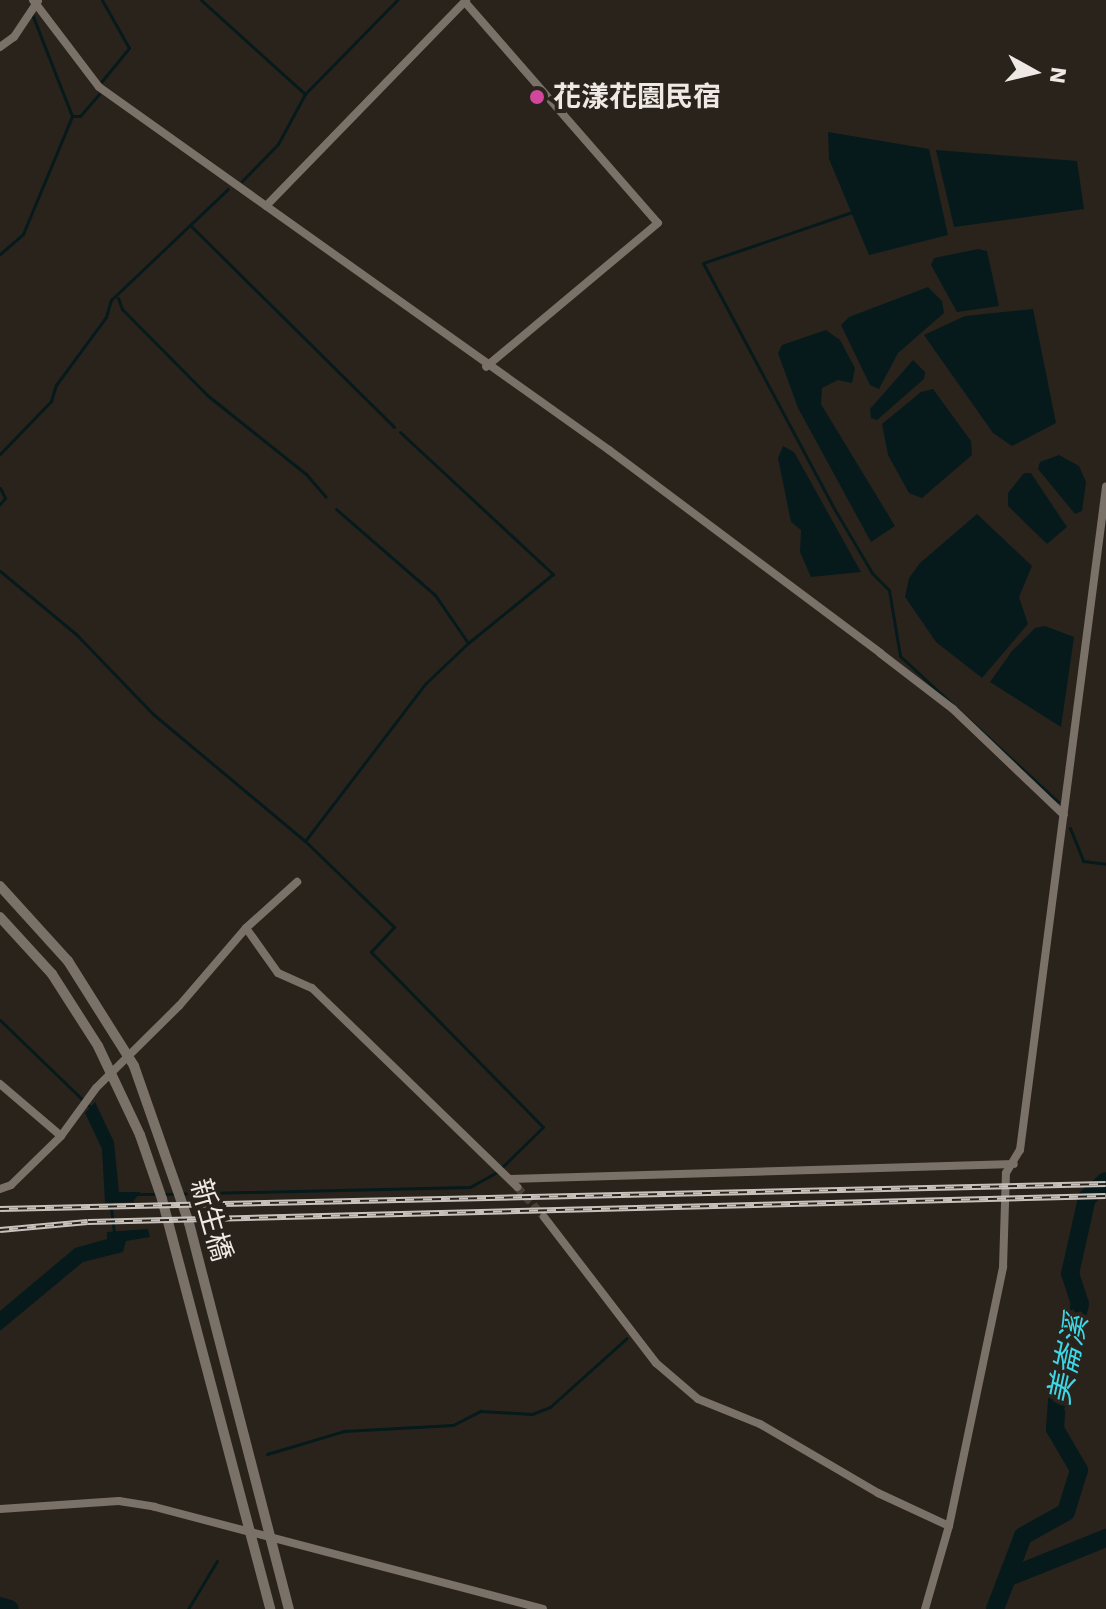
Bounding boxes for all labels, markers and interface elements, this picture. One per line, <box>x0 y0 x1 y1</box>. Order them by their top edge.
north arrow <box>994 32 1074 112</box>
text: N <box>1045 66 1072 85</box>
place label: 花漾花園民宿 <box>553 80 721 114</box>
marker: 花漾花園民宿 <box>528 88 546 106</box>
street label: 新生橋 <box>183 1175 239 1265</box>
water label: 美崙溪 <box>1041 1312 1095 1408</box>

